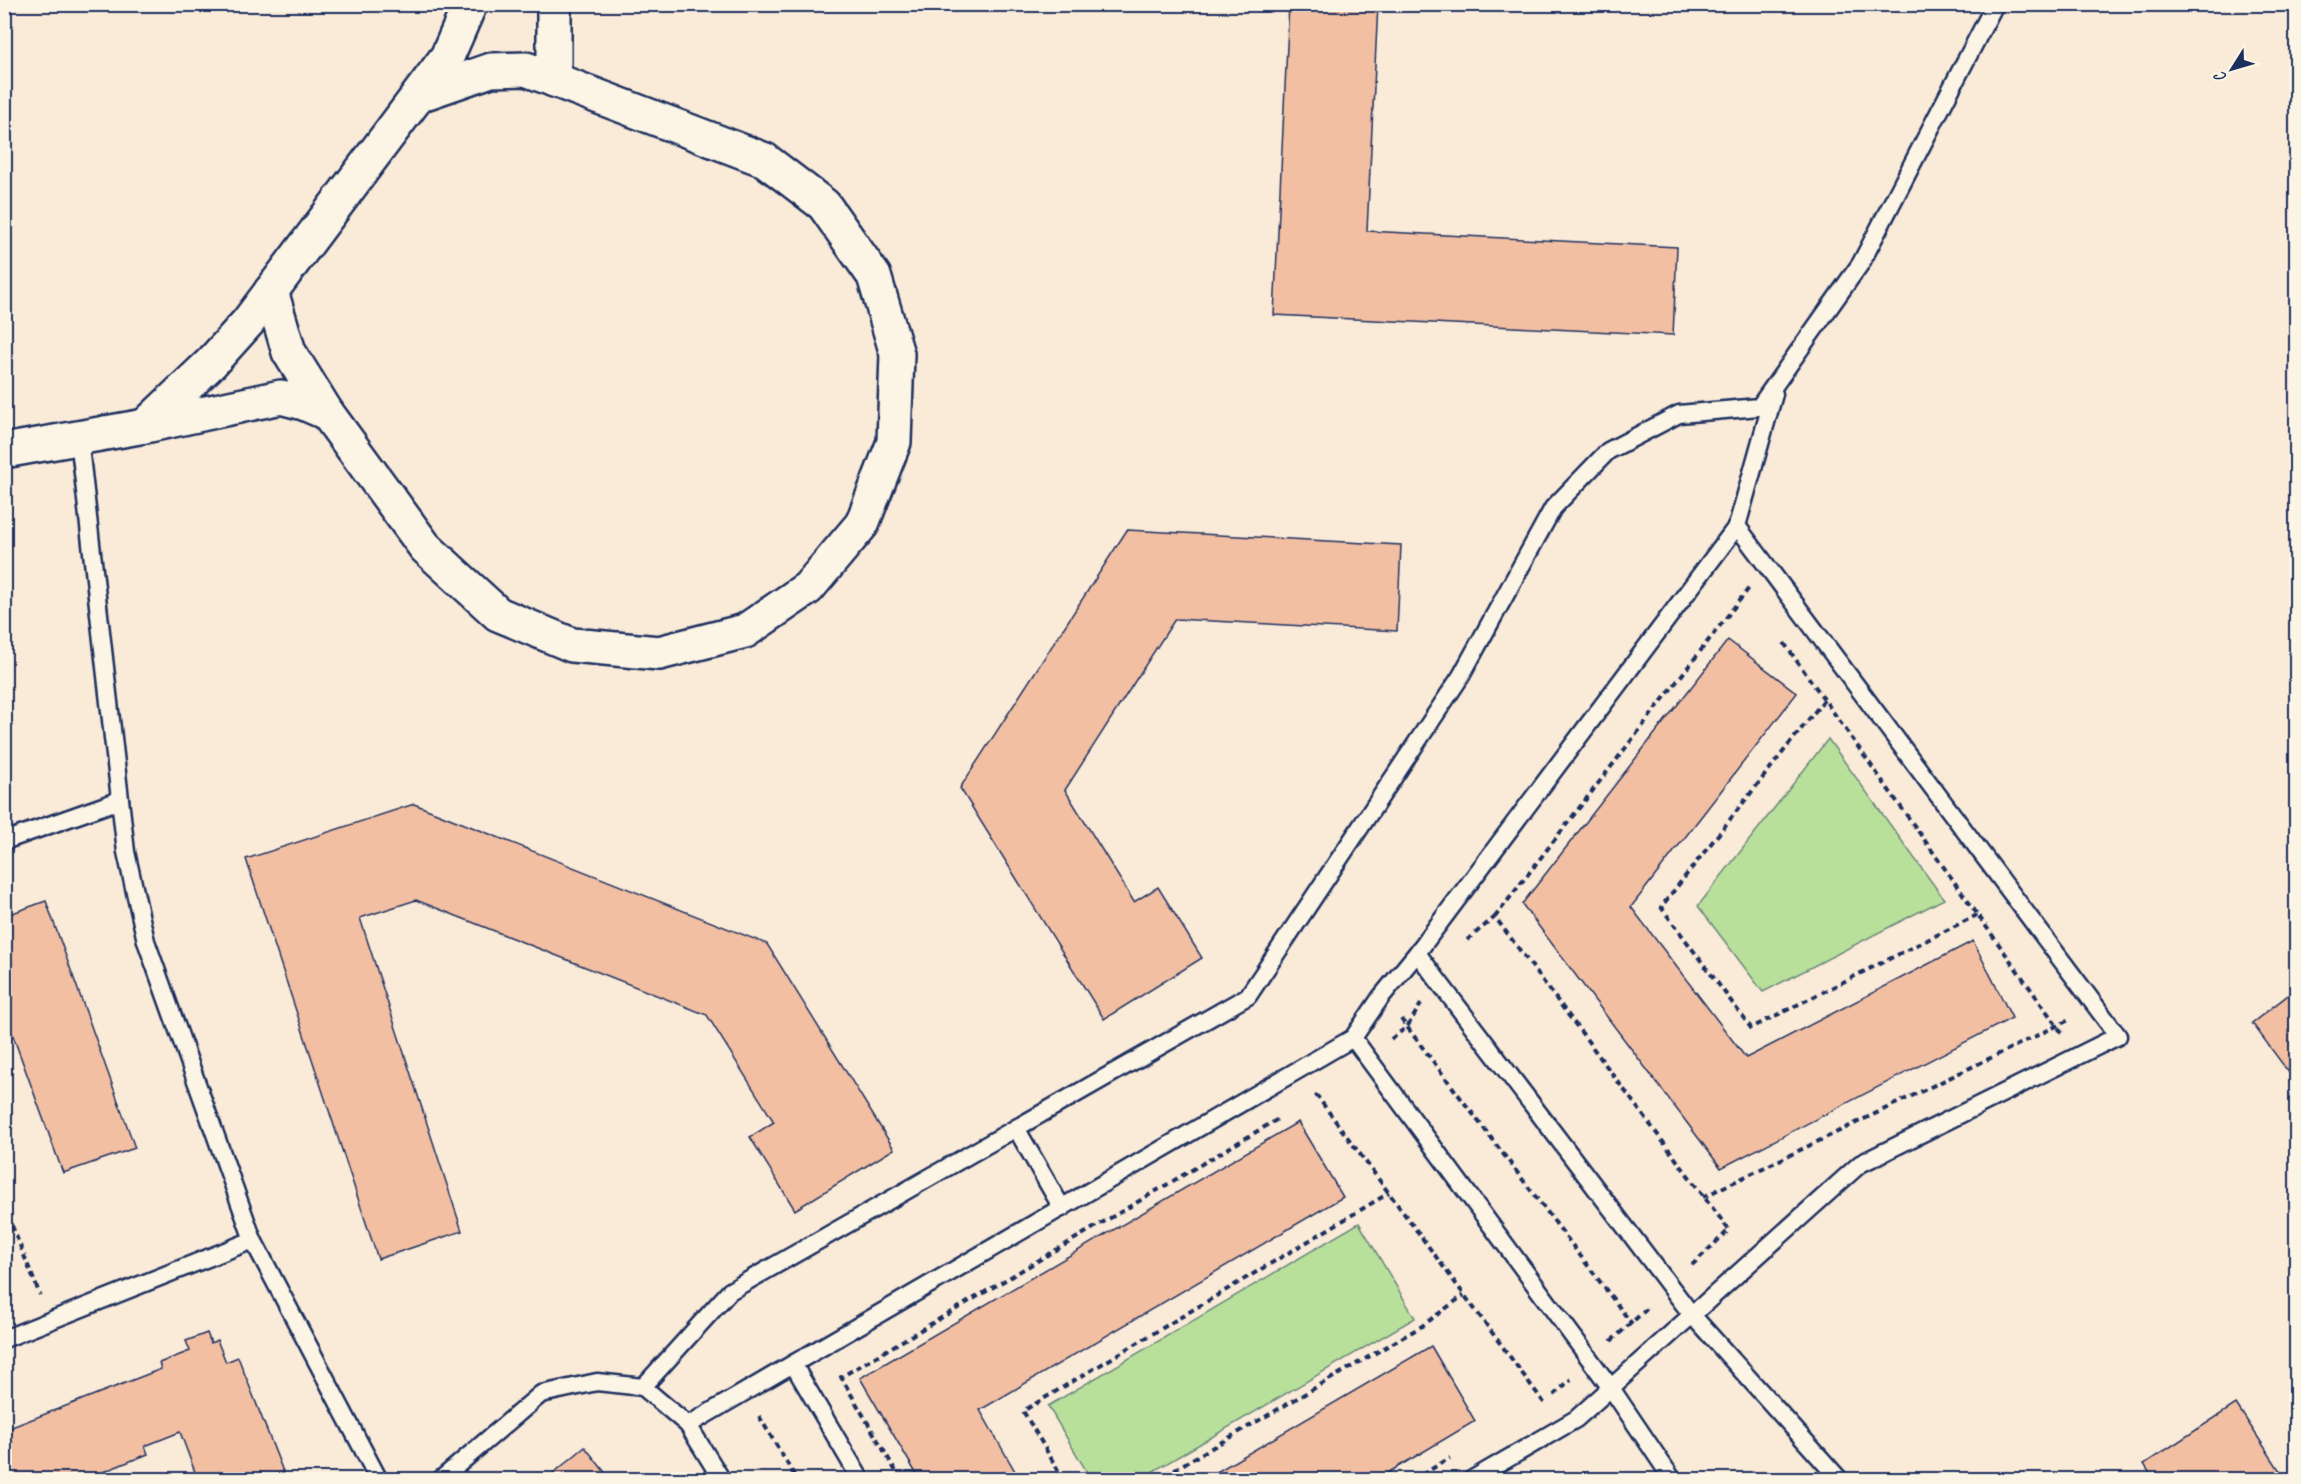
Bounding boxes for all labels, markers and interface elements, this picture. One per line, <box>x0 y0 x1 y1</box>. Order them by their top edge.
north arrow <box>2202 39 2262 99</box>
text: С <box>2209 67 2231 87</box>

